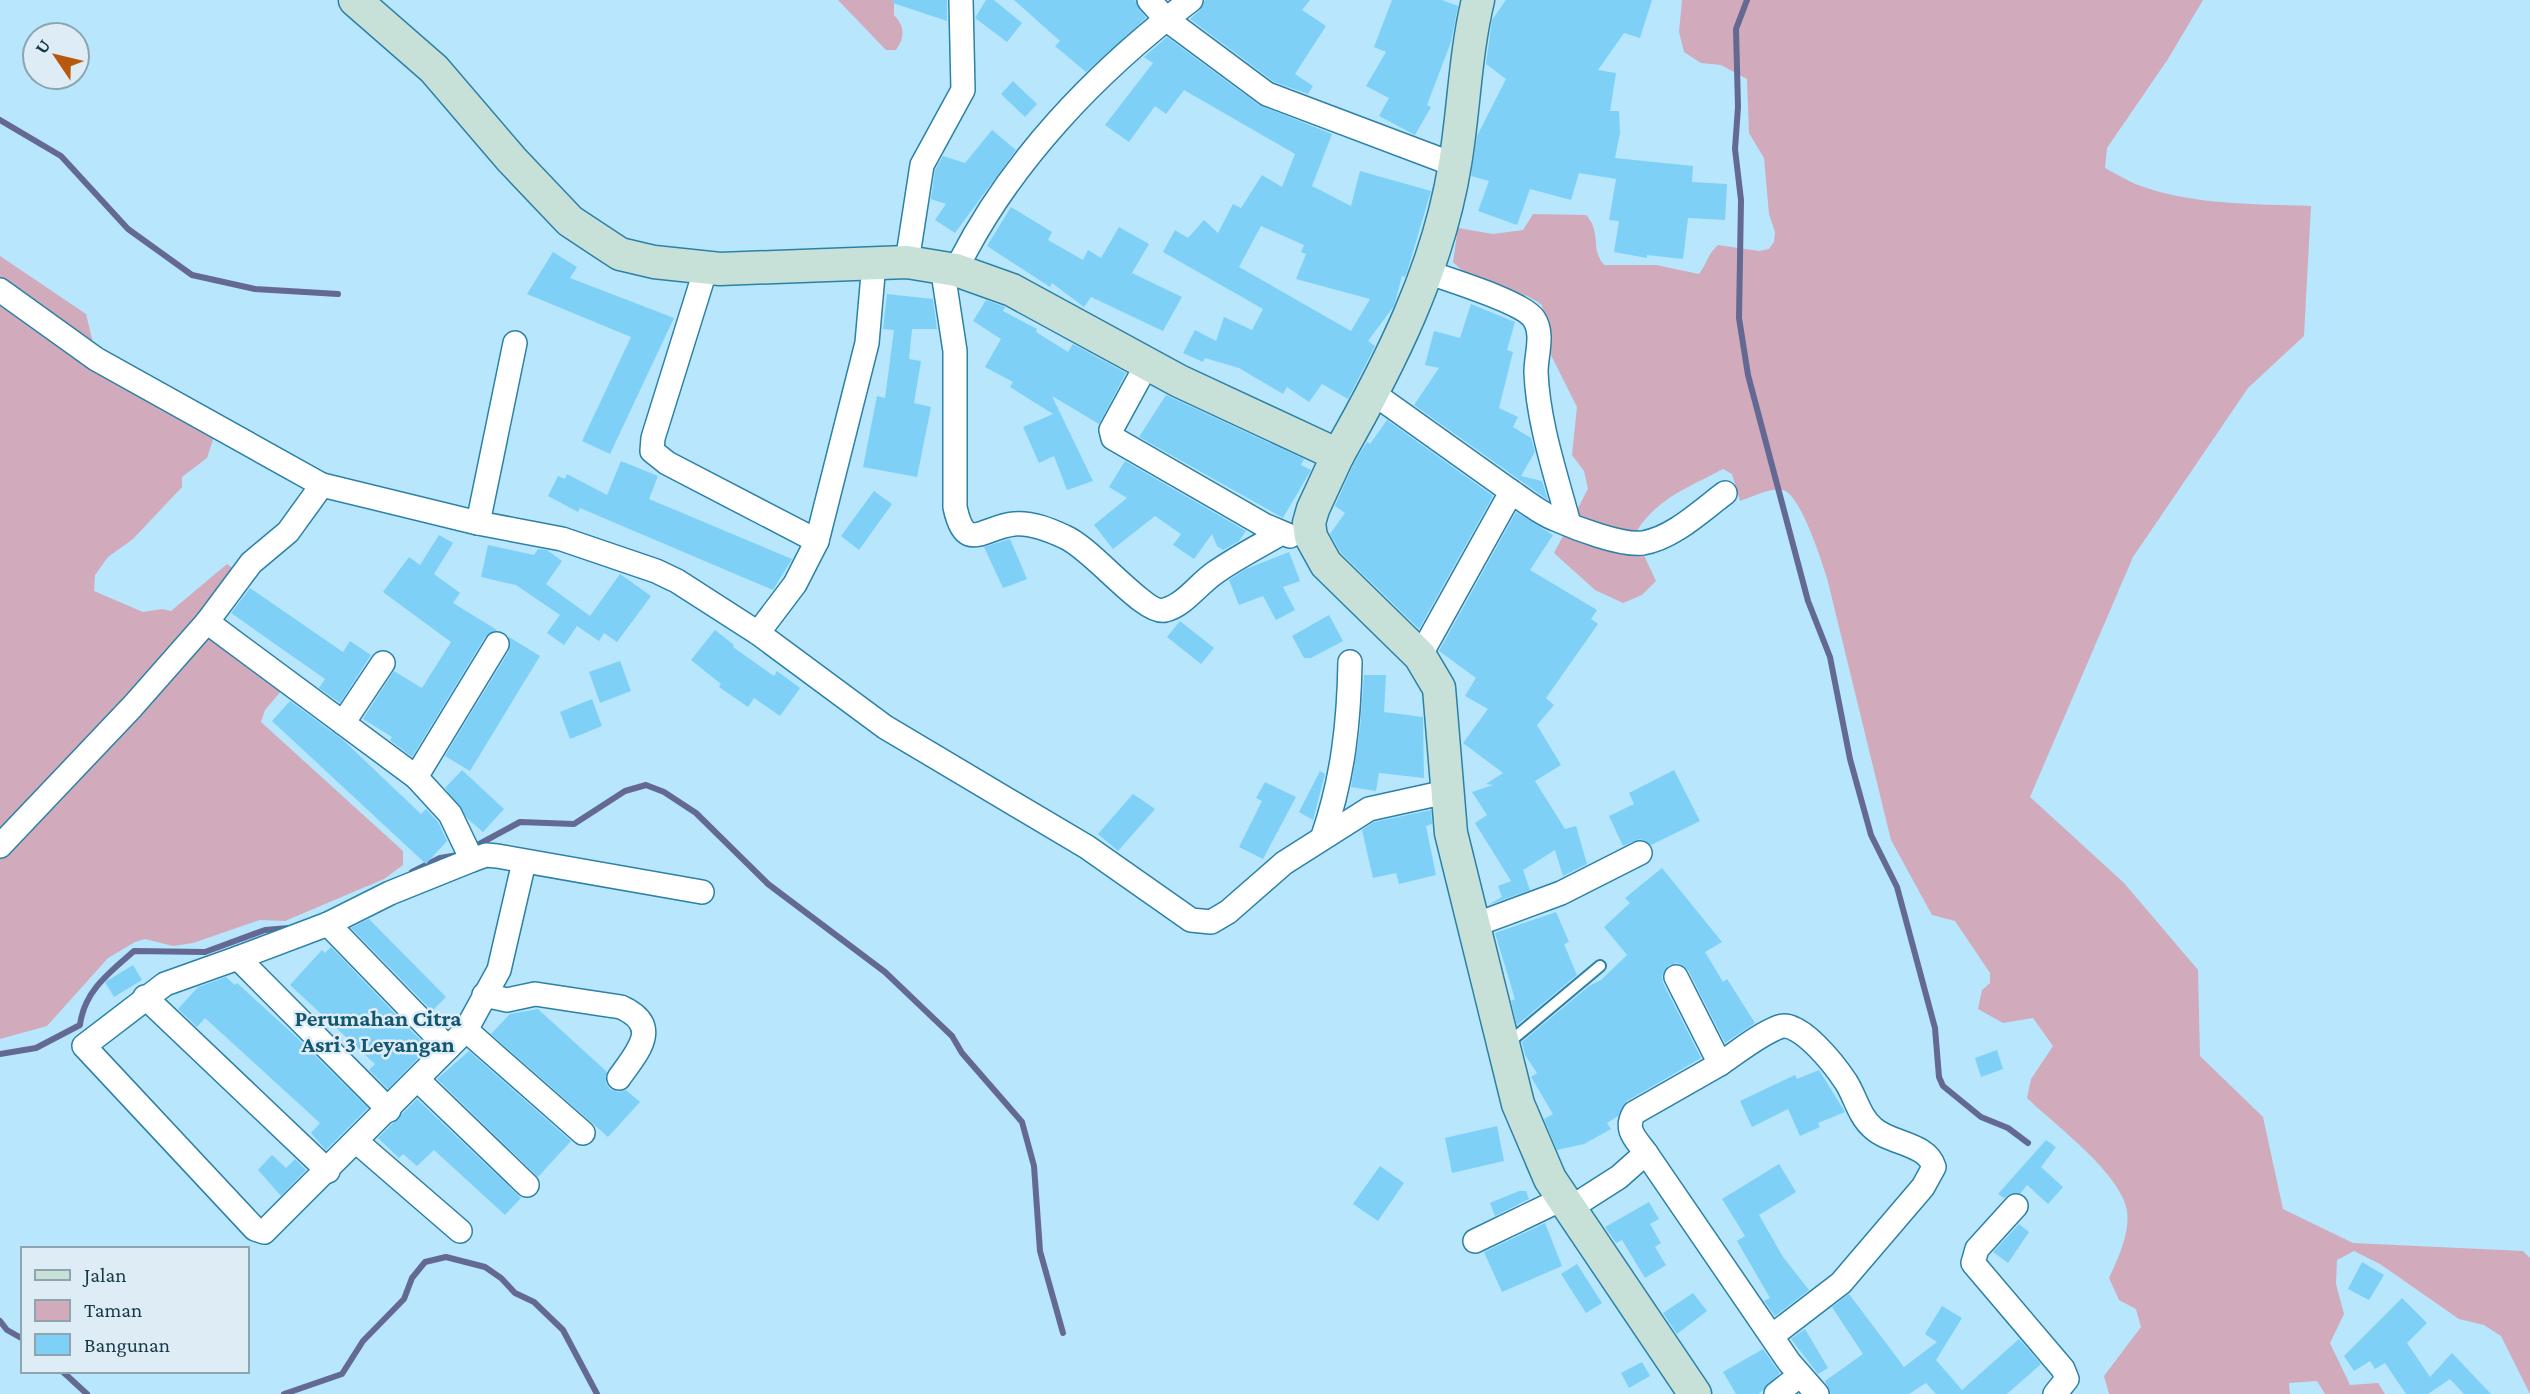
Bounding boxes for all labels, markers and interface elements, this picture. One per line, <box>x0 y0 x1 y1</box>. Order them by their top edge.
north arrow <box>21 21 91 91</box>
text: U <box>30 35 55 58</box>
district label: Perumahan Citra Asri 3 Leyangan <box>295 1005 462 1057</box>
legend <box>21 1247 248 1373</box>
text: Jalan <box>82 1263 126 1287</box>
text: Taman <box>84 1298 142 1322</box>
text: Bangunan <box>84 1333 170 1357</box>

